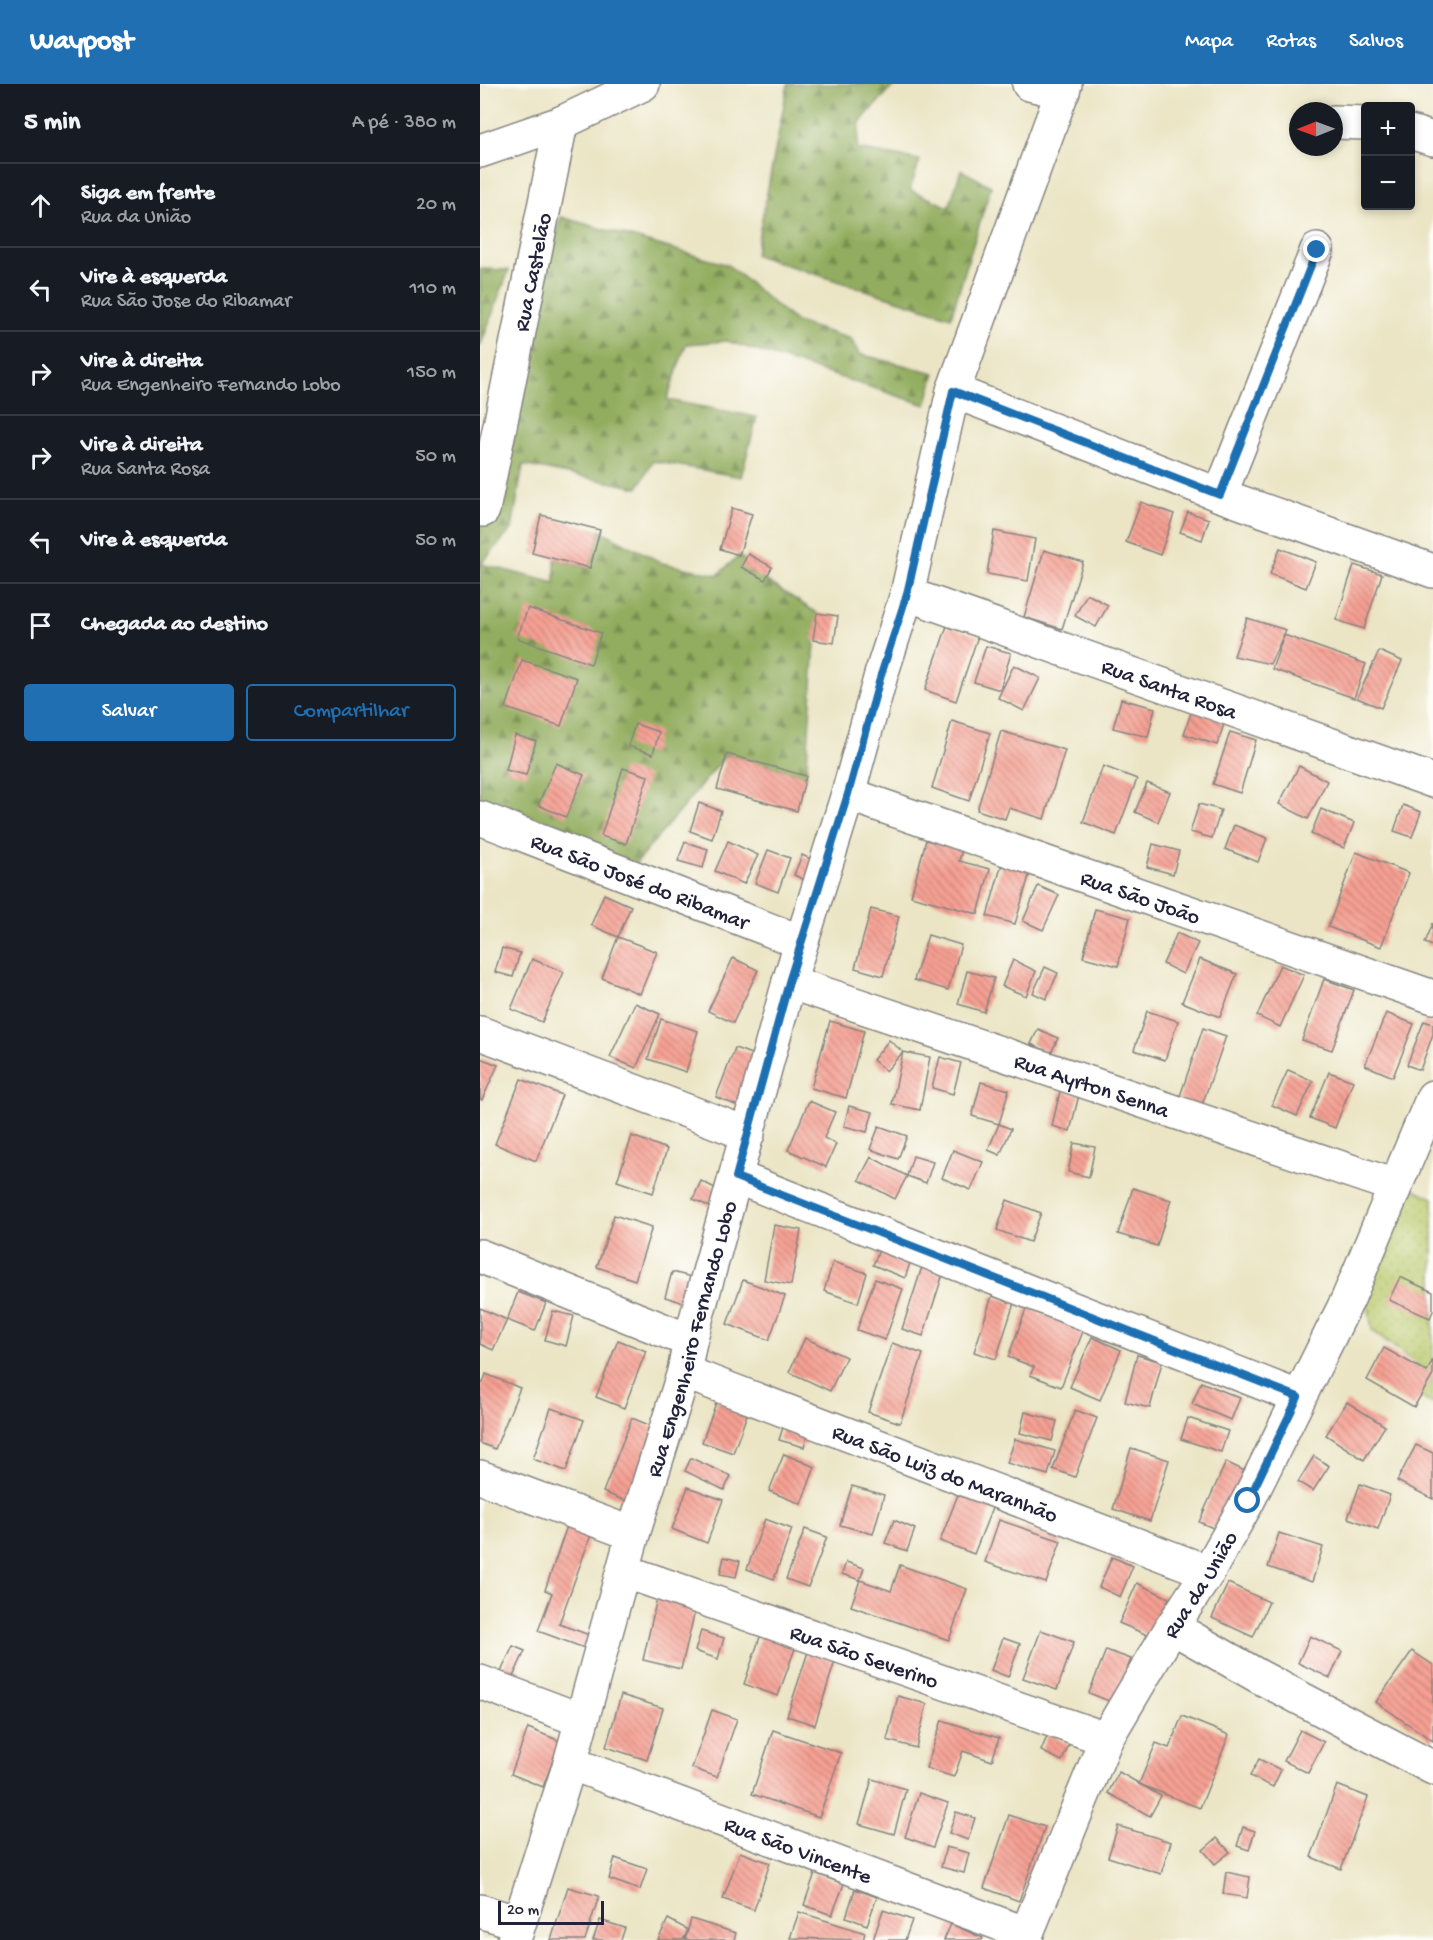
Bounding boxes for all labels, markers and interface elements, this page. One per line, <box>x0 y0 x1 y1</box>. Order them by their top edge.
text: Waypost <box>30 26 133 59</box>
text: Mapa <box>1185 30 1233 55</box>
text: Rotas <box>1266 30 1316 55</box>
text: Salvos <box>1349 30 1403 55</box>
north arrow <box>1289 102 1343 156</box>
map controls <box>1361 102 1415 210</box>
button: + <box>1361 102 1415 156</box>
text: 5 min <box>24 108 80 139</box>
text: A pé · 380 m <box>352 112 456 135</box>
button: − <box>1361 156 1415 210</box>
text: Siga em frente <box>81 181 215 207</box>
icon: ahead <box>24 189 57 222</box>
text: 20 m <box>416 194 456 217</box>
text: Rua da União <box>81 207 191 230</box>
street label: Rua Castelão <box>510 211 560 334</box>
route end <box>1303 236 1329 262</box>
text: Vire à esquerda <box>81 265 227 291</box>
icon: left <box>24 273 57 306</box>
text: 110 m <box>410 278 456 301</box>
text: Rua São Jose do Ribamar <box>81 291 291 314</box>
text: Vire à direita <box>81 349 203 375</box>
icon: right <box>24 357 57 390</box>
text: 150 m <box>407 362 456 385</box>
text: Rua Engenheiro Fernando Lobo <box>81 375 341 398</box>
text: Vire à direita <box>81 433 203 459</box>
icon: right <box>24 441 57 474</box>
text: 50 m <box>415 446 456 469</box>
text: Rua Santa Rosa <box>81 459 210 482</box>
icon: left <box>24 525 57 558</box>
text: Vire à esquerda <box>81 528 227 554</box>
text: 50 m <box>415 530 456 553</box>
icon: arrive <box>24 609 57 642</box>
text: Chegada ao destino <box>81 612 268 638</box>
street label: Rua Santa Rosa <box>1097 655 1240 728</box>
button: Salvar <box>24 684 234 741</box>
button: Compartilhar <box>246 684 456 741</box>
street label: Rua São José do Ribamar <box>526 830 754 938</box>
street label: Rua São João <box>1076 867 1203 932</box>
street label: Rua Ayrton Senna <box>1010 1050 1173 1126</box>
street label: Rua Engenheiro Fernando Lobo <box>643 1198 745 1481</box>
street label: Rua São Luiz do Maranhão <box>828 1421 1061 1530</box>
route start <box>1234 1487 1260 1513</box>
street label: Rua da União <box>1159 1528 1245 1644</box>
street label: Rua São Severino <box>786 1621 941 1697</box>
street label: Rua São Vincente <box>720 1813 875 1892</box>
scale bar <box>498 1898 604 1926</box>
text: 20 m <box>507 1902 539 1921</box>

